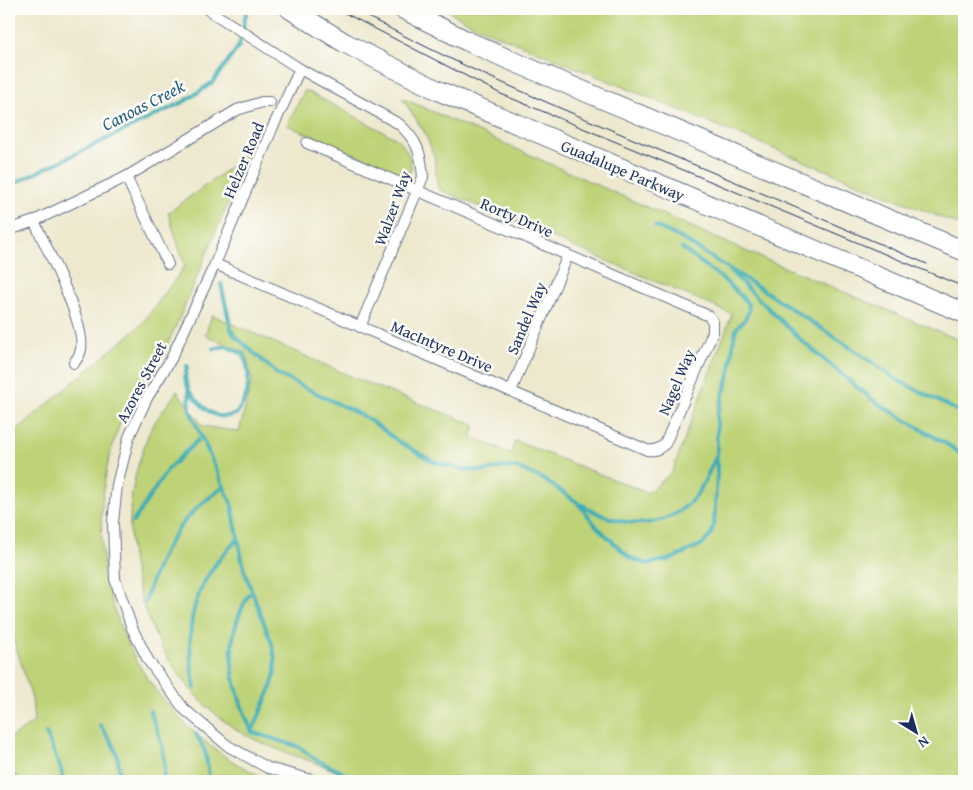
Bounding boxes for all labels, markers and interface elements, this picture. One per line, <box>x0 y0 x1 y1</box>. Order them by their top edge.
water label: Canoas Creek <box>97 72 190 138</box>
street label: Helzer Road <box>216 118 270 202</box>
street label: Guadalupe Parkway <box>558 133 689 207</box>
street label: Walzer Way <box>367 167 417 249</box>
street label: Rorty Drive <box>477 191 557 243</box>
street label: Sandel Way <box>500 278 552 358</box>
street label: MacIntyre Drive <box>387 314 497 378</box>
street label: Azores Street <box>109 337 173 427</box>
street label: Nagel Way <box>651 345 701 419</box>
north arrow <box>890 708 940 758</box>
text: N <box>914 732 934 754</box>

